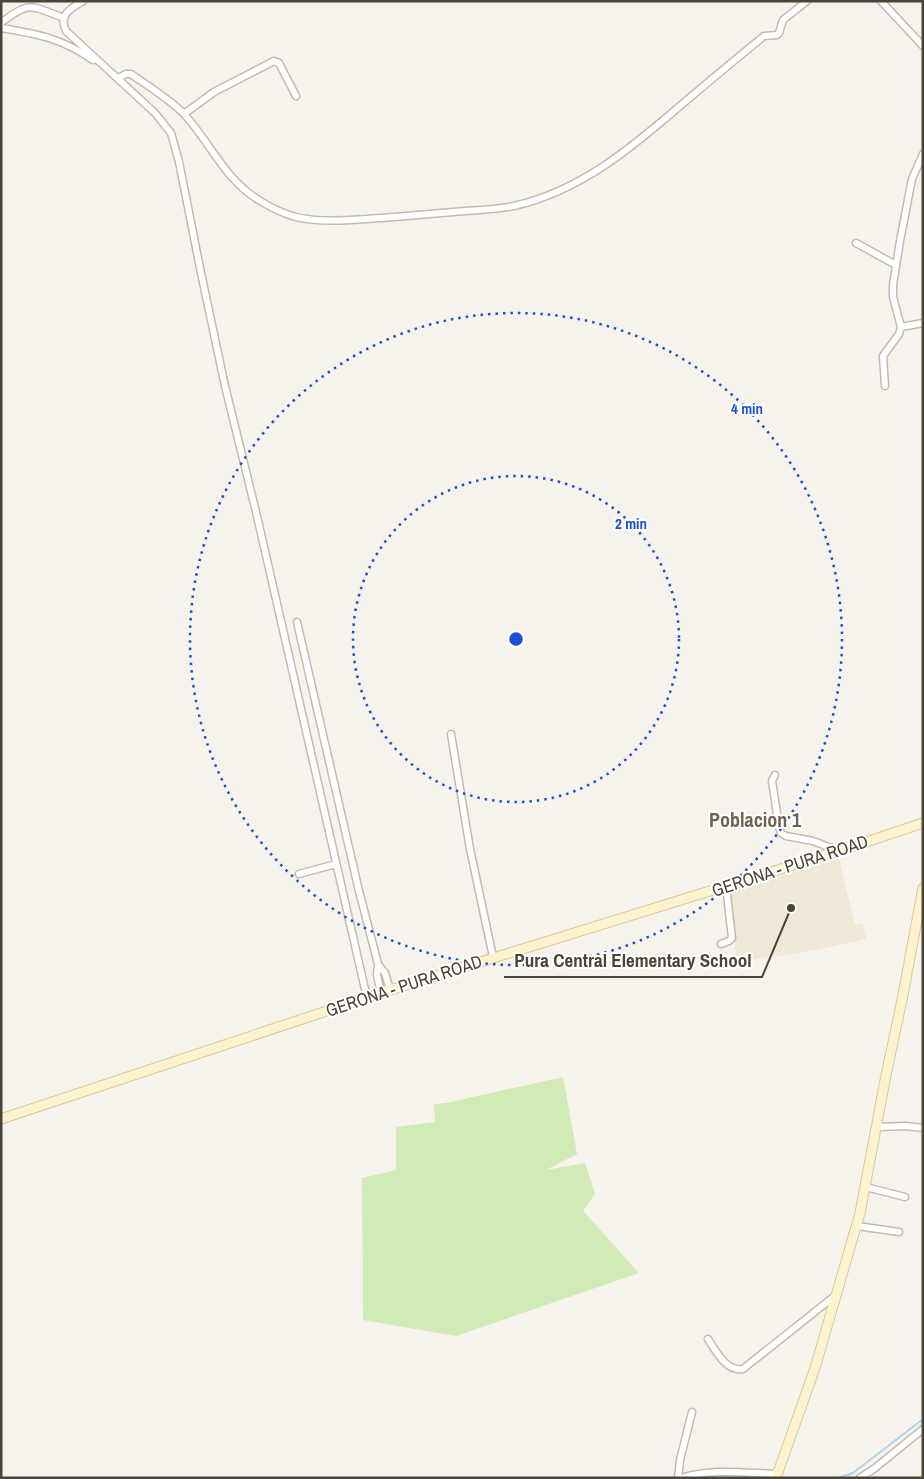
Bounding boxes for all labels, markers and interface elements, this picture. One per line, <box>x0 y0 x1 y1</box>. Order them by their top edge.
text: 4 min <box>731 398 763 419</box>
text: 2 min <box>615 513 647 534</box>
centre of rings <box>507 630 525 648</box>
district label: Poblacion 1 <box>709 806 802 833</box>
street label: GERONA - PURA ROAD <box>708 828 871 903</box>
callout: Pura Central Elementary School <box>504 943 762 977</box>
text: Pura Central Elementary School <box>514 947 752 973</box>
street label: GERONA - PURA ROAD <box>322 948 485 1023</box>

